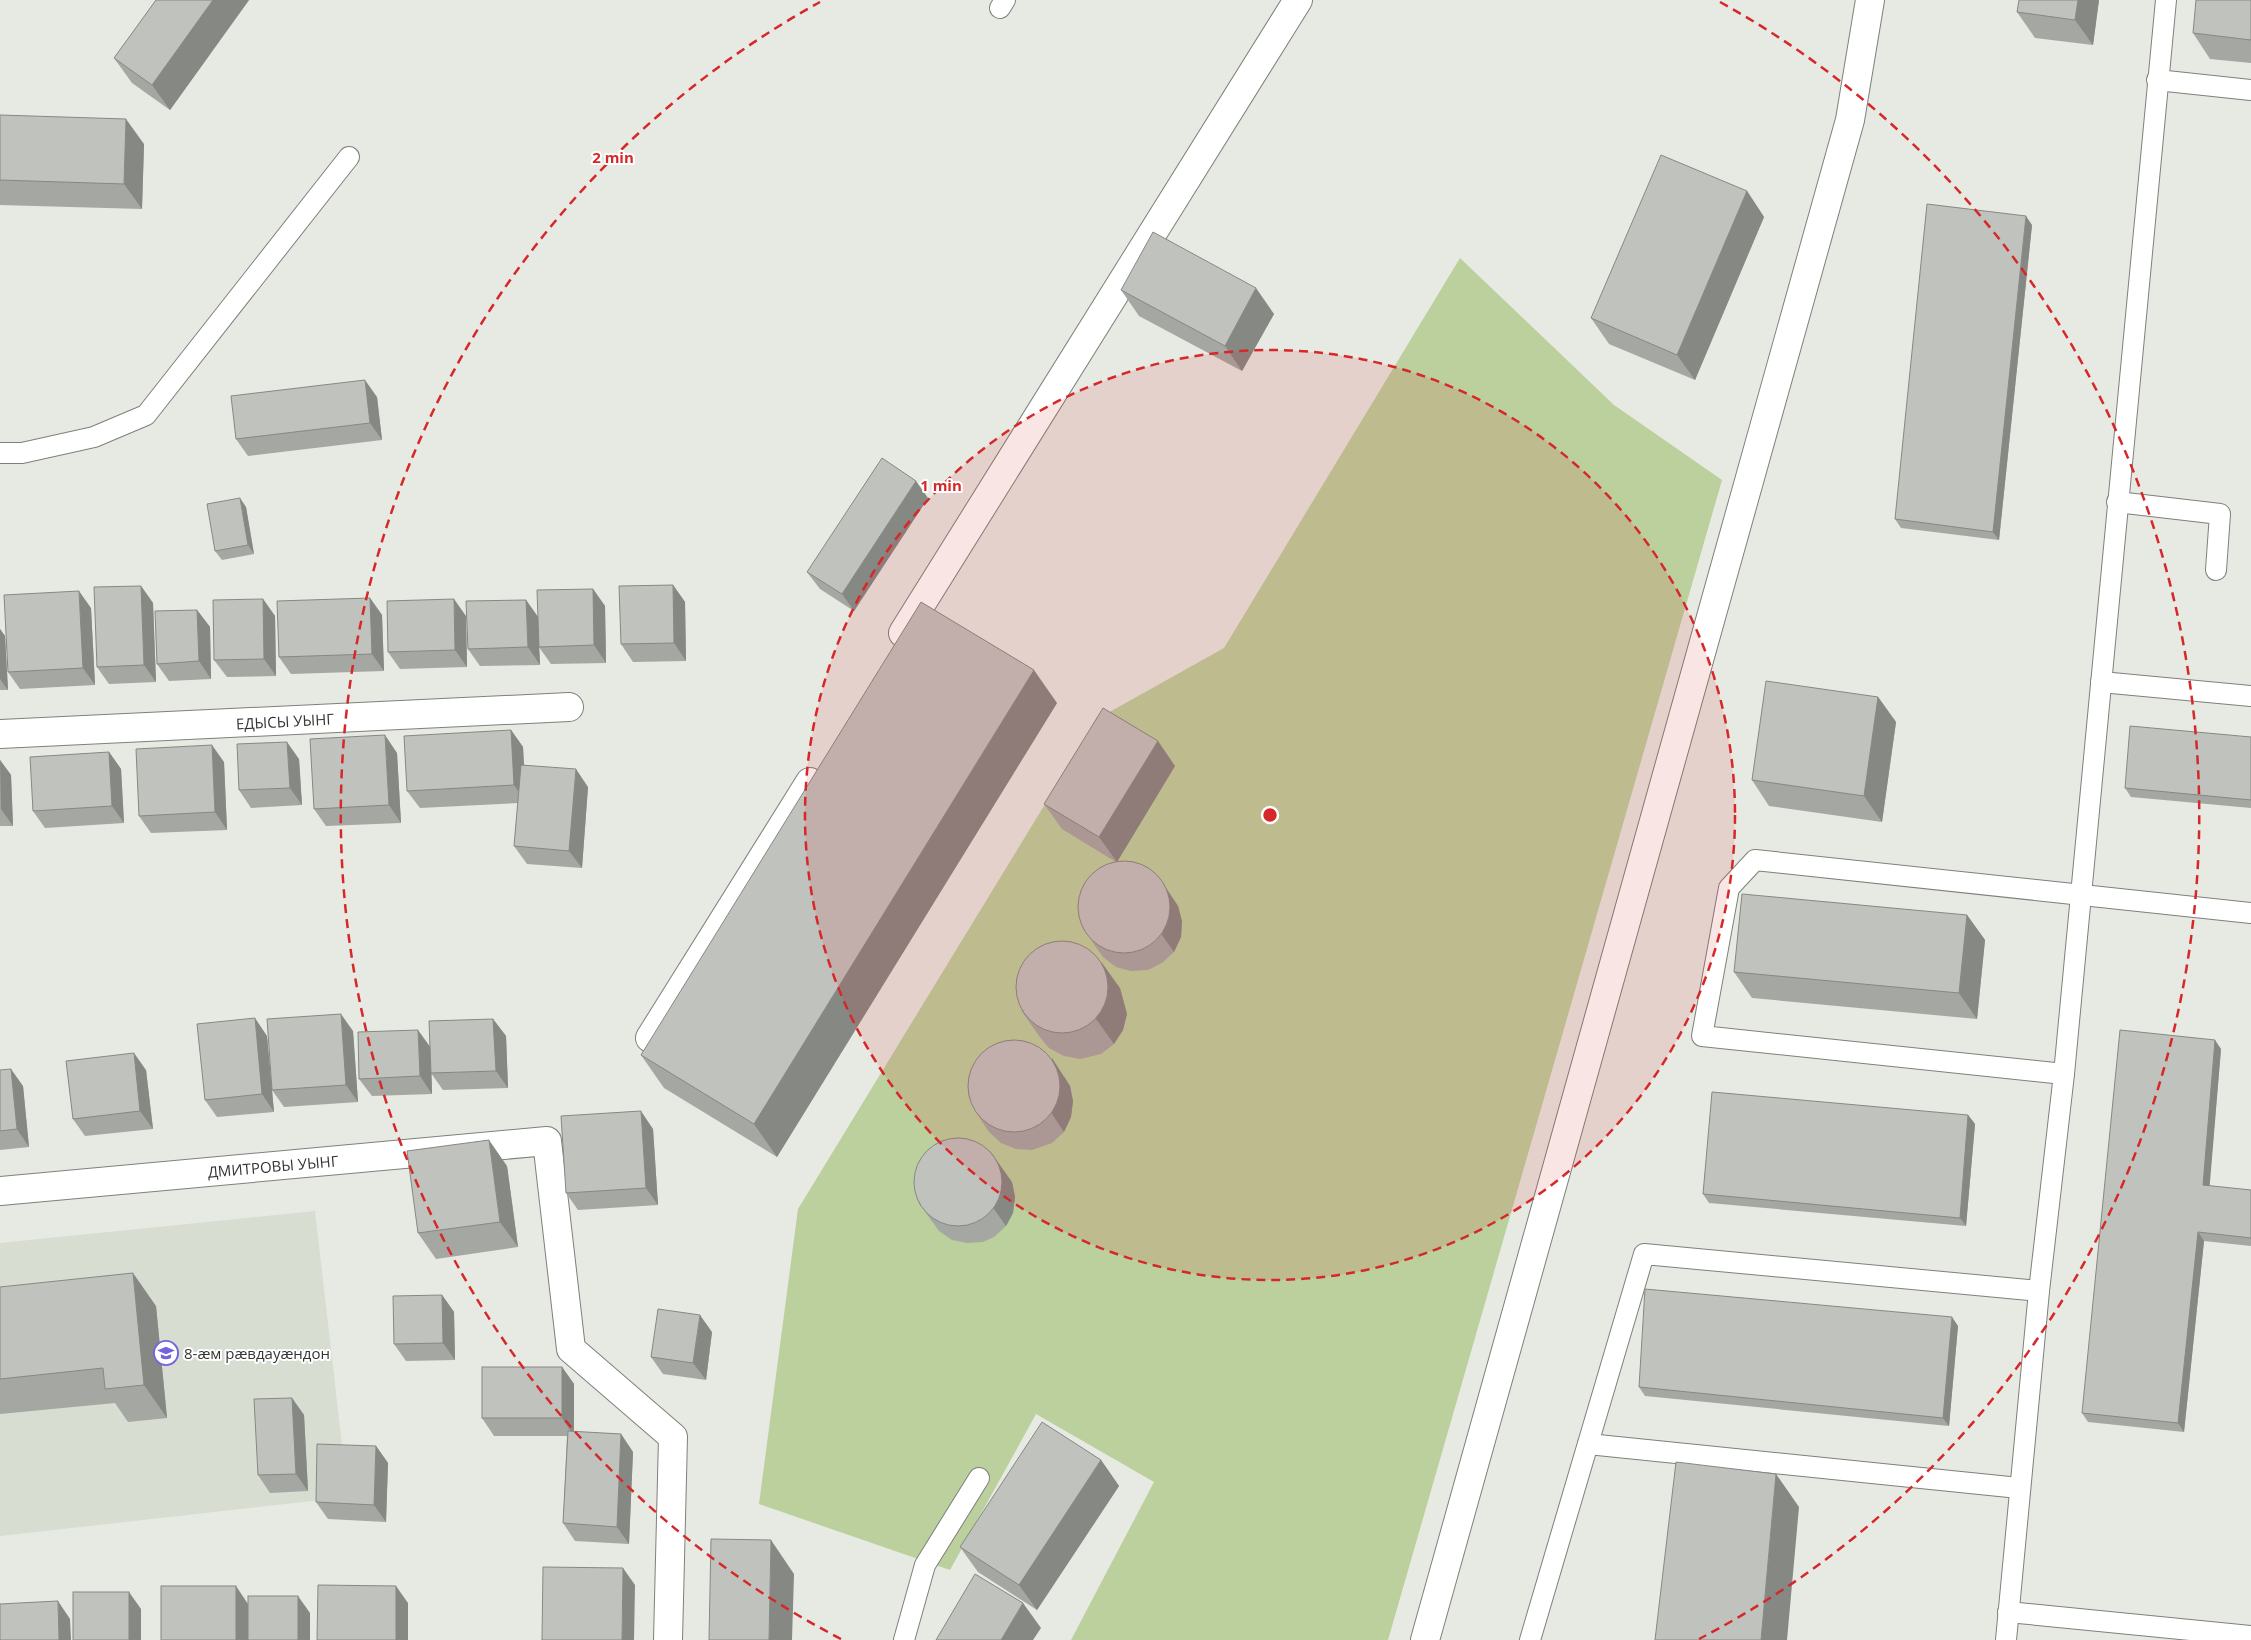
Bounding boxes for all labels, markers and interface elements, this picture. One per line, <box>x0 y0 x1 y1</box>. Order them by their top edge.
text: 2 min <box>592 147 634 167</box>
text: 1 min <box>920 475 962 495</box>
street label: ЕДЫСЫ УЫНГ <box>235 708 335 734</box>
centre of rings <box>1261 806 1279 824</box>
street label: ДМИТРОВЫ УЫНГ <box>207 1150 339 1182</box>
school or university icon: 8-æм рӕвдауӕндон <box>153 1340 179 1366</box>
place label: 8-æм рӕвдауӕндон <box>184 1343 330 1363</box>

